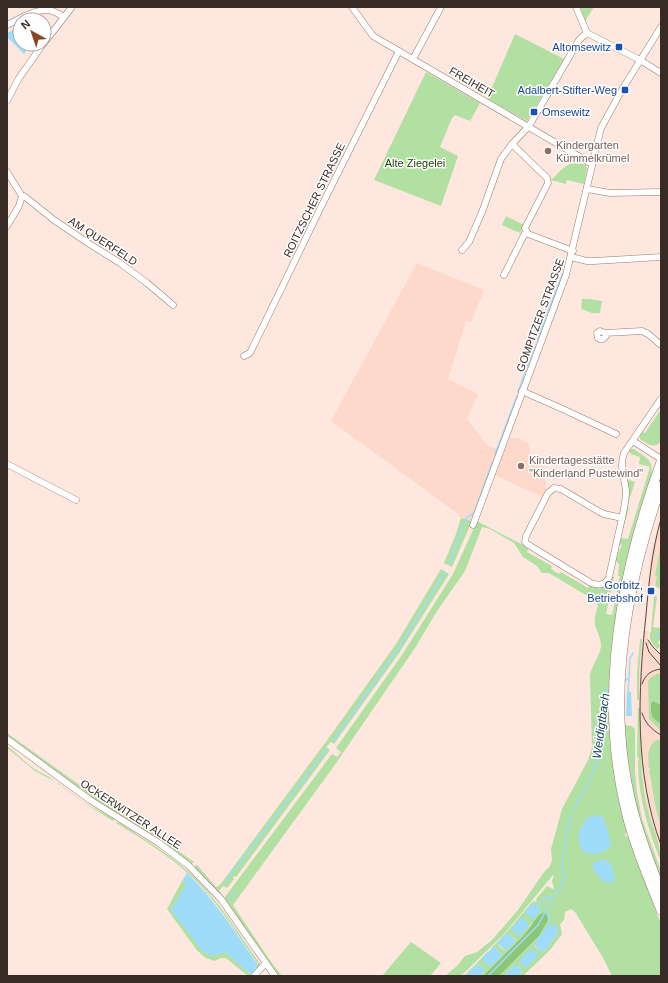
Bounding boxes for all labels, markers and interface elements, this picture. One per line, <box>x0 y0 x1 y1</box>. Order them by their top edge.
north arrow <box>12 12 52 52</box>
text: N <box>19 17 33 31</box>
place label: Altomsewitz <box>552 41 611 53</box>
marker: Altomsewitz <box>614 42 624 52</box>
street label: FREIHEIT <box>447 64 497 100</box>
place label: Adalbert-Stifter-Weg <box>518 84 617 96</box>
marker: Adalbert-Stifter-Weg <box>620 85 630 95</box>
place label: Omsewitz <box>542 106 590 118</box>
marker: Omsewitz <box>529 107 539 117</box>
place label: Kindergarten Kümmelkrümel <box>556 139 629 164</box>
street label: ROITZSCHER STRASSE <box>281 141 347 259</box>
marker: Kindergarten Kümmelkrümel <box>543 146 553 156</box>
park label: Alte Ziegelei <box>385 157 445 169</box>
street label: AM QUERFELD <box>66 214 140 268</box>
street label: GOMPITZER STRASSE <box>514 257 566 373</box>
place label: Kindertagesstätte "Kinderland Pustewind" <box>529 454 643 479</box>
marker: Kindertagesstätte "Kinderland Pustewind" <box>516 461 526 471</box>
place label: Gorbitz, Betriebshof <box>587 579 644 604</box>
marker: Gorbitz, Betriebshof <box>646 586 656 596</box>
water label: Weidigtbach <box>589 692 613 760</box>
street label: OCKERWITZER ALLEE <box>78 777 184 851</box>

